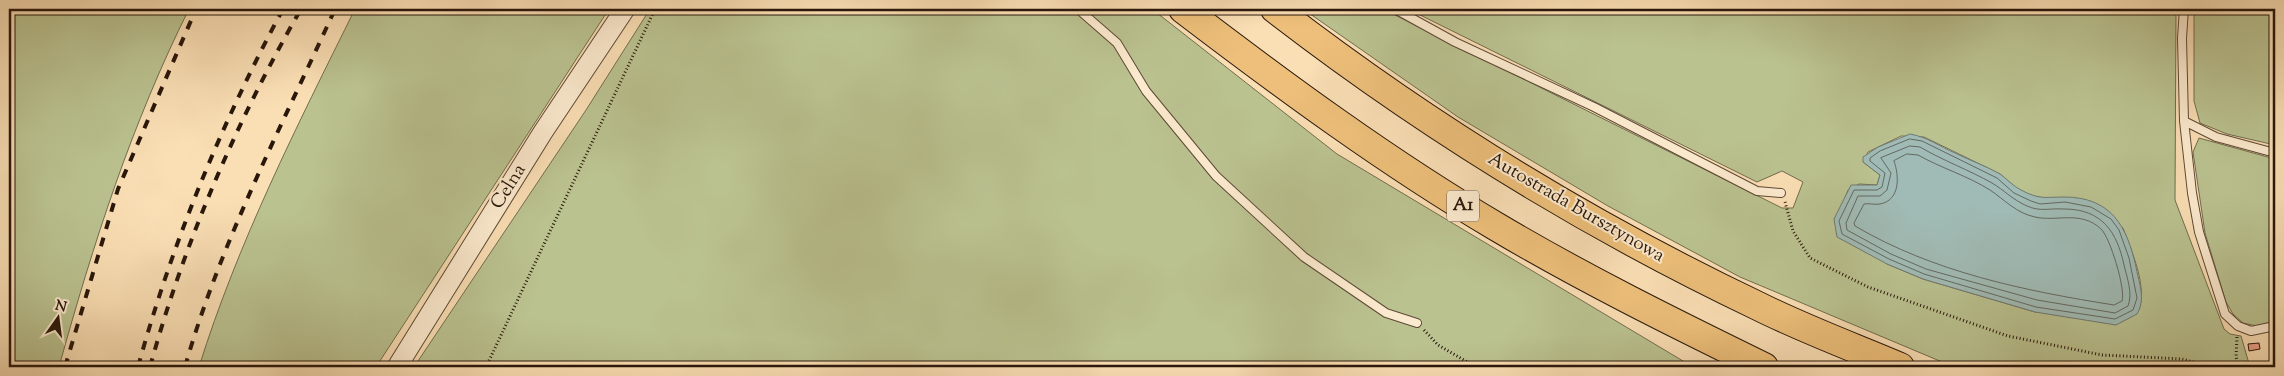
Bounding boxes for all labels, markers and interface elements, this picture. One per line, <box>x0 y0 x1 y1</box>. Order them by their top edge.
street label: Autostrada Bursztynowa <box>1483 146 1670 270</box>
street label: Celna <box>485 159 534 215</box>
road number: A1 <box>1447 190 1479 222</box>
north arrow <box>32 294 82 344</box>
text: N <box>53 296 69 318</box>

